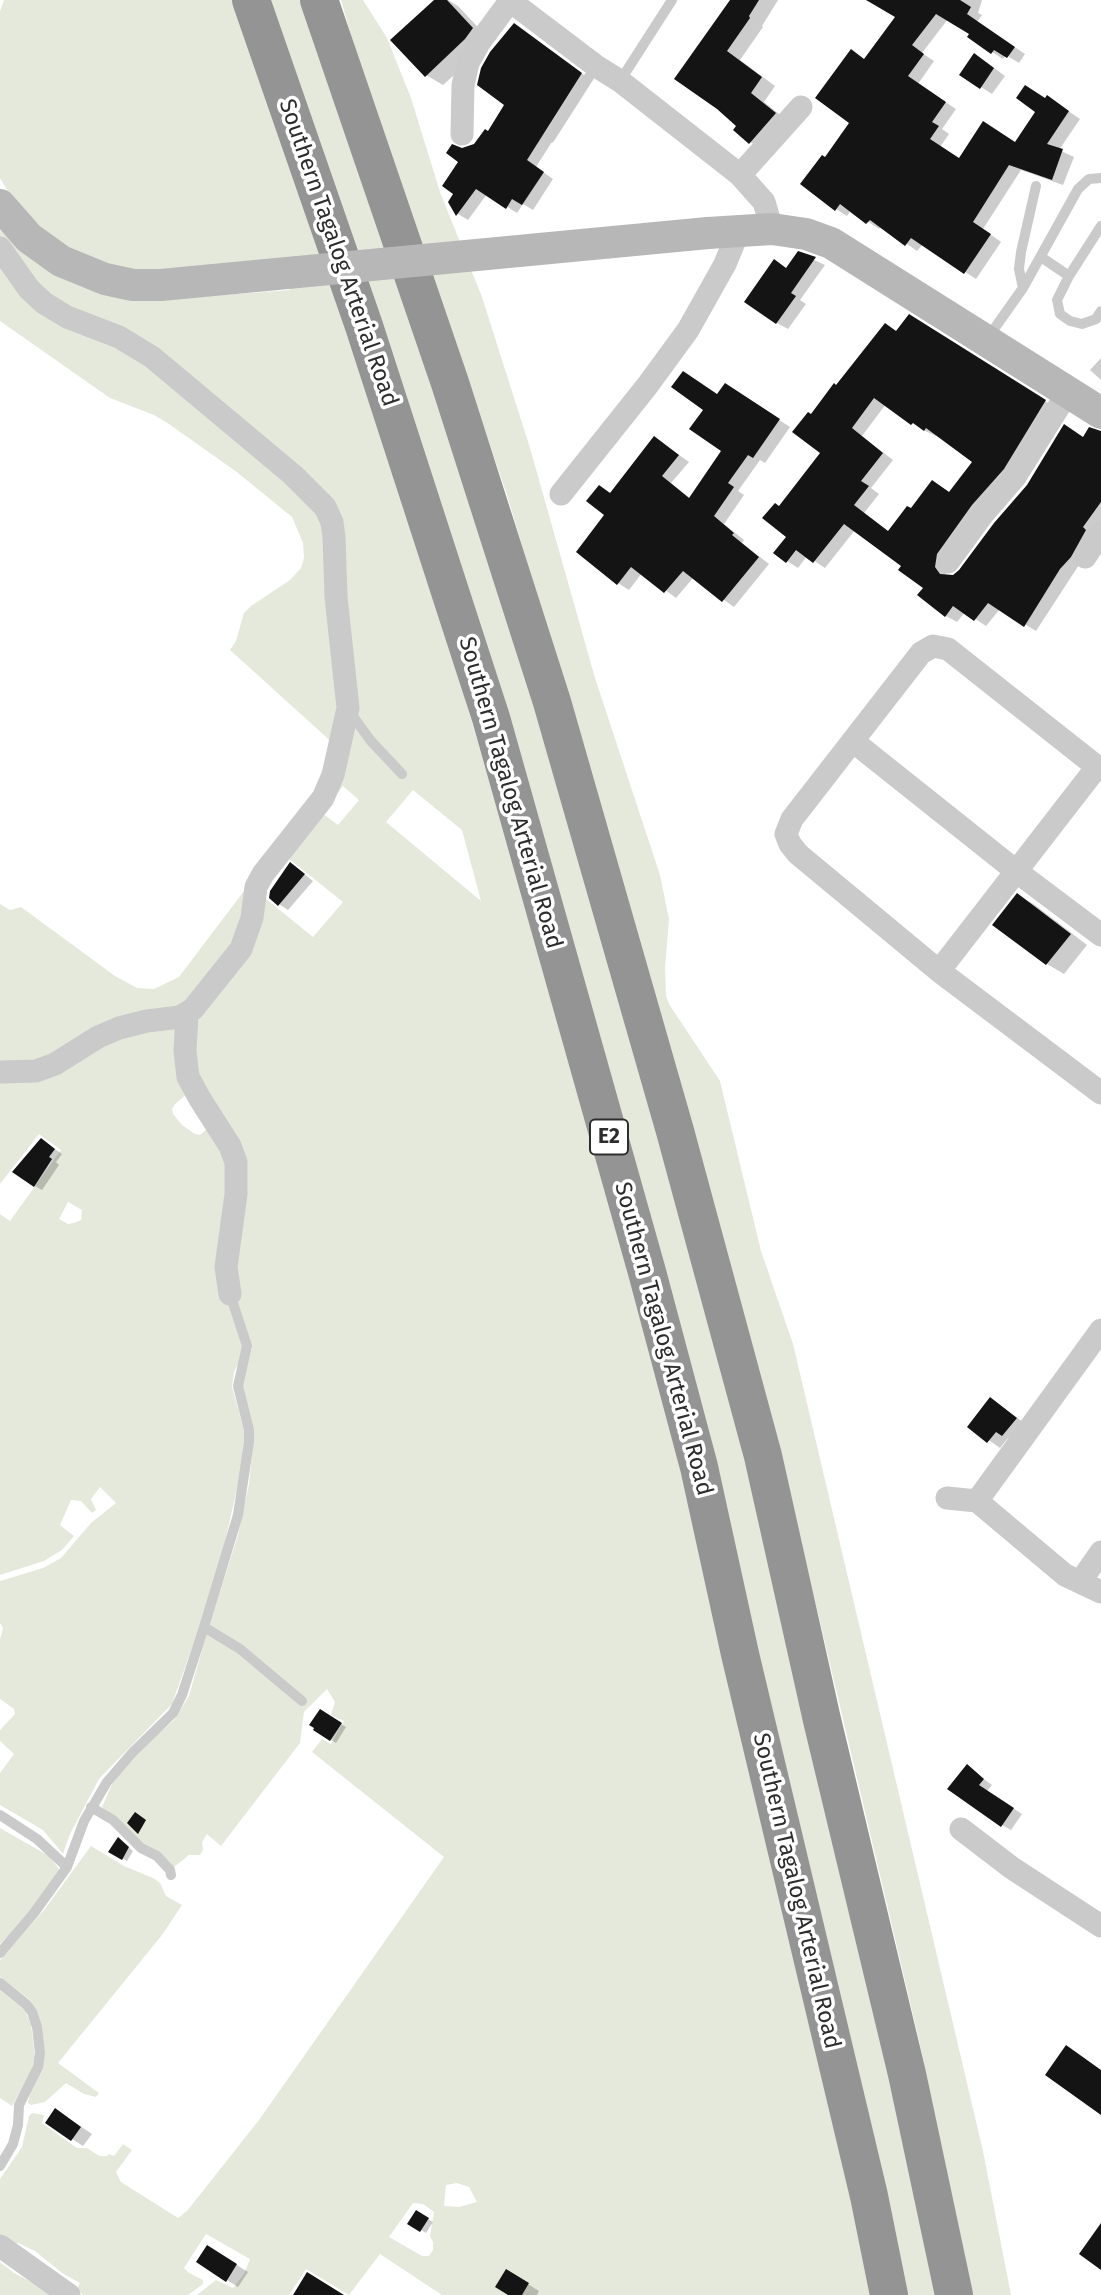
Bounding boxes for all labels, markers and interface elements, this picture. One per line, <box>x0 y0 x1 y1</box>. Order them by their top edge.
street label: Southern Tagalog Arterial Road <box>272 96 404 410</box>
street label: Southern Tagalog Arterial Road <box>452 634 568 952</box>
road number: E2 <box>590 1120 628 1154</box>
street label: Southern Tagalog Arterial Road <box>608 1179 718 1499</box>
street label: Southern Tagalog Arterial Road <box>746 1730 846 2052</box>

